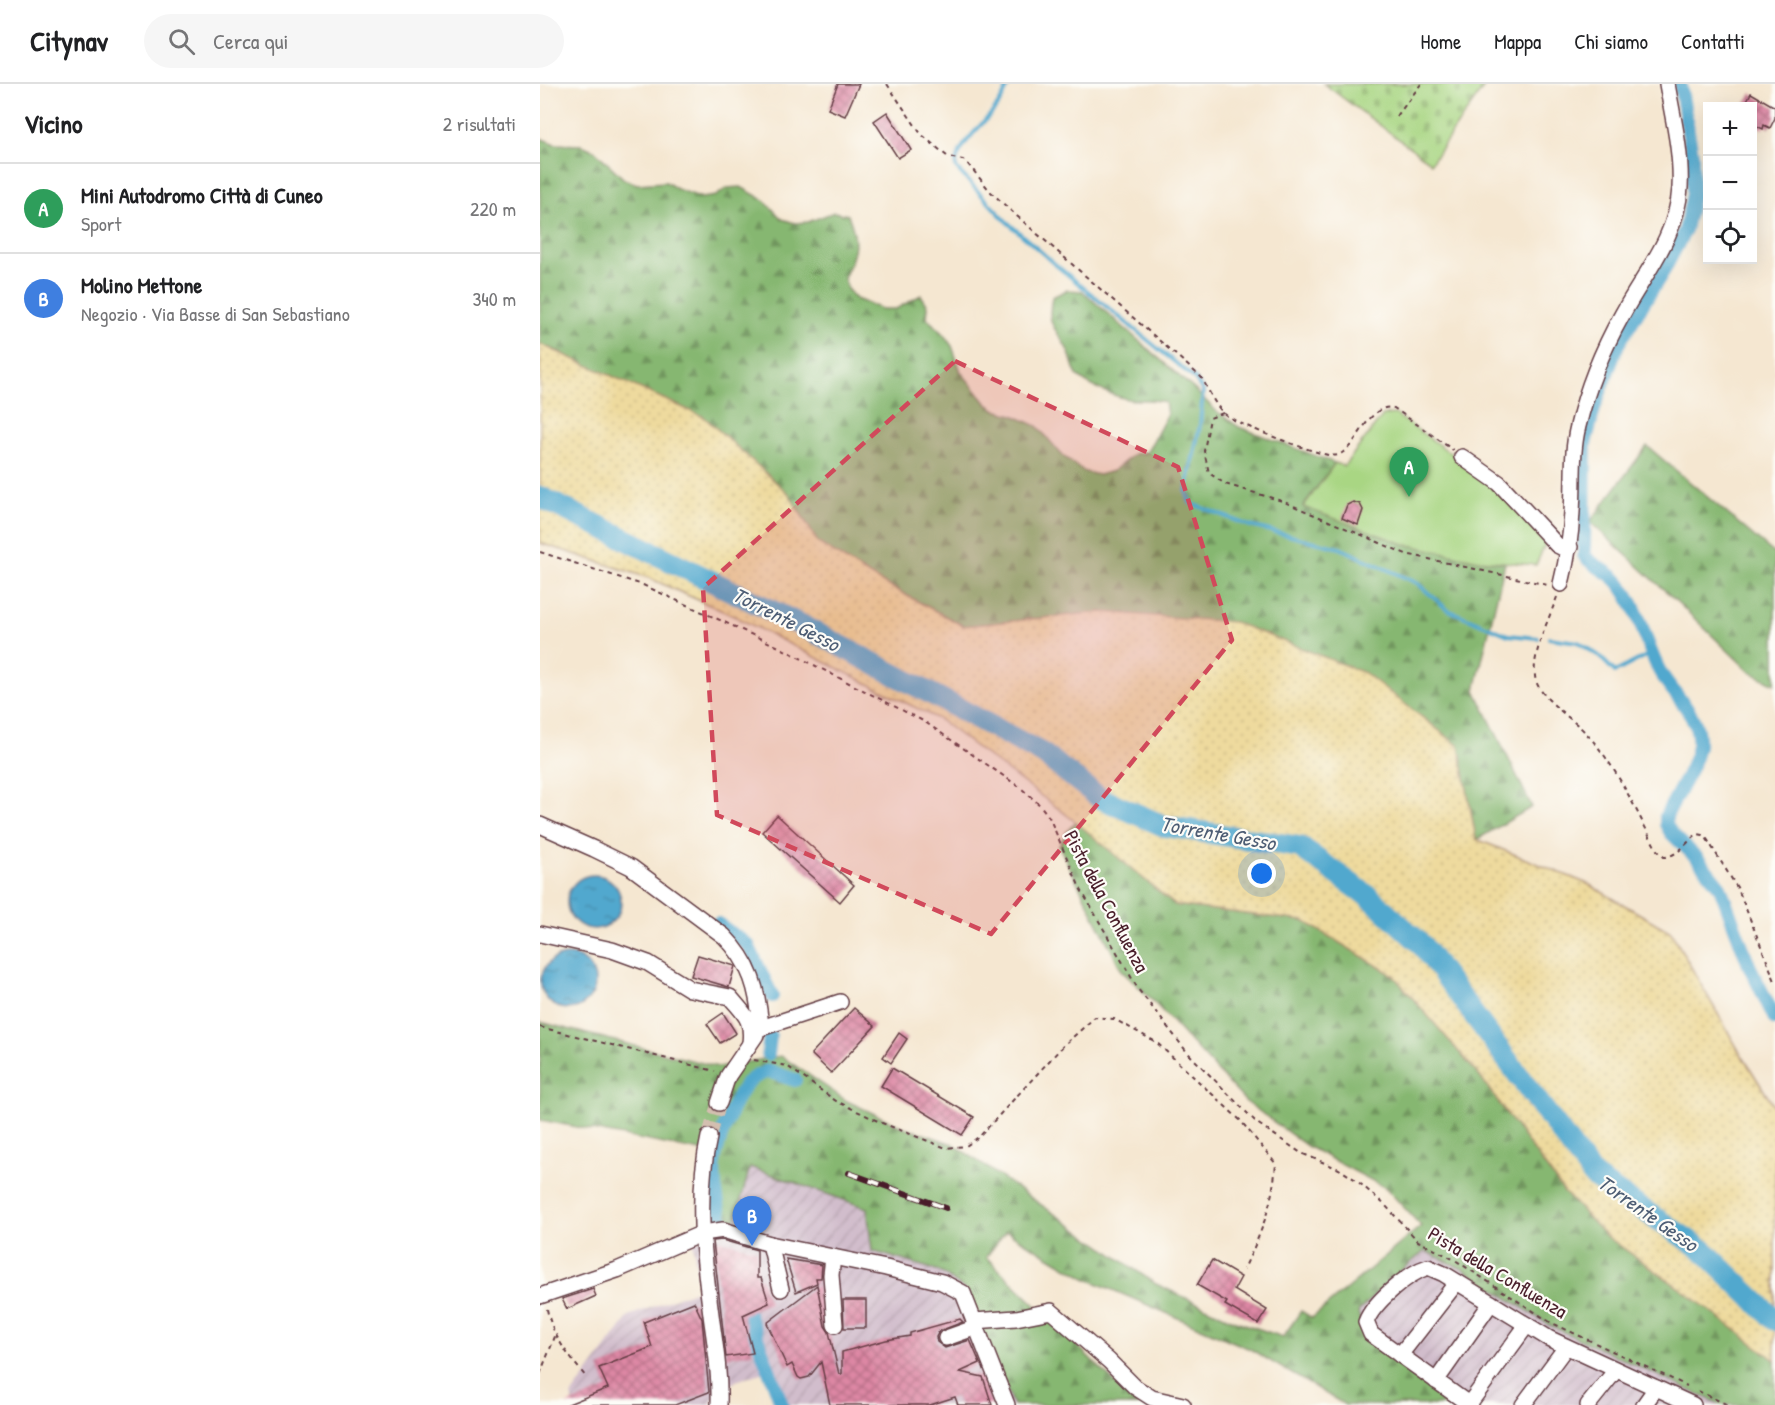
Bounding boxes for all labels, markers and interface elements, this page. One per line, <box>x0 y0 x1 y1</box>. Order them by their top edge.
search box <box>144 14 564 68</box>
text: Citynav <box>30 22 108 60</box>
icon: search <box>165 25 198 58</box>
text: Cerca qui <box>213 26 288 56</box>
text: Home <box>1420 27 1461 56</box>
text: Mappa <box>1494 27 1541 56</box>
text: Chi siamo <box>1574 27 1648 56</box>
text: Contatti <box>1681 27 1745 56</box>
map controls <box>1703 102 1757 264</box>
button: + <box>1703 102 1757 156</box>
text: Vicino <box>24 106 83 141</box>
text: 2 risultati <box>443 110 516 137</box>
button: − <box>1703 156 1757 210</box>
text: Mini Autodromo Città di Cuneo <box>81 180 323 210</box>
text: A <box>39 195 48 222</box>
text: 220 m <box>470 195 516 222</box>
text: Sport <box>81 210 121 237</box>
button: locate <box>1703 210 1757 264</box>
text: Molino Mettone <box>81 270 202 300</box>
text: B <box>38 285 49 312</box>
text: 340 m <box>472 285 516 312</box>
text: Negozio · Via Basse di San Sebastiano <box>81 300 350 327</box>
pin: A <box>1390 448 1428 497</box>
water label: Torrente Gesso <box>728 580 846 659</box>
water label: Torrente Gesso <box>1158 809 1279 858</box>
street label: Pista della Confluenza <box>1058 825 1156 977</box>
your location <box>1247 859 1276 888</box>
water label: Torrente Gesso <box>1592 1168 1705 1259</box>
pin: B <box>732 1196 772 1246</box>
street label: Pista della Confluenza <box>1423 1220 1573 1324</box>

